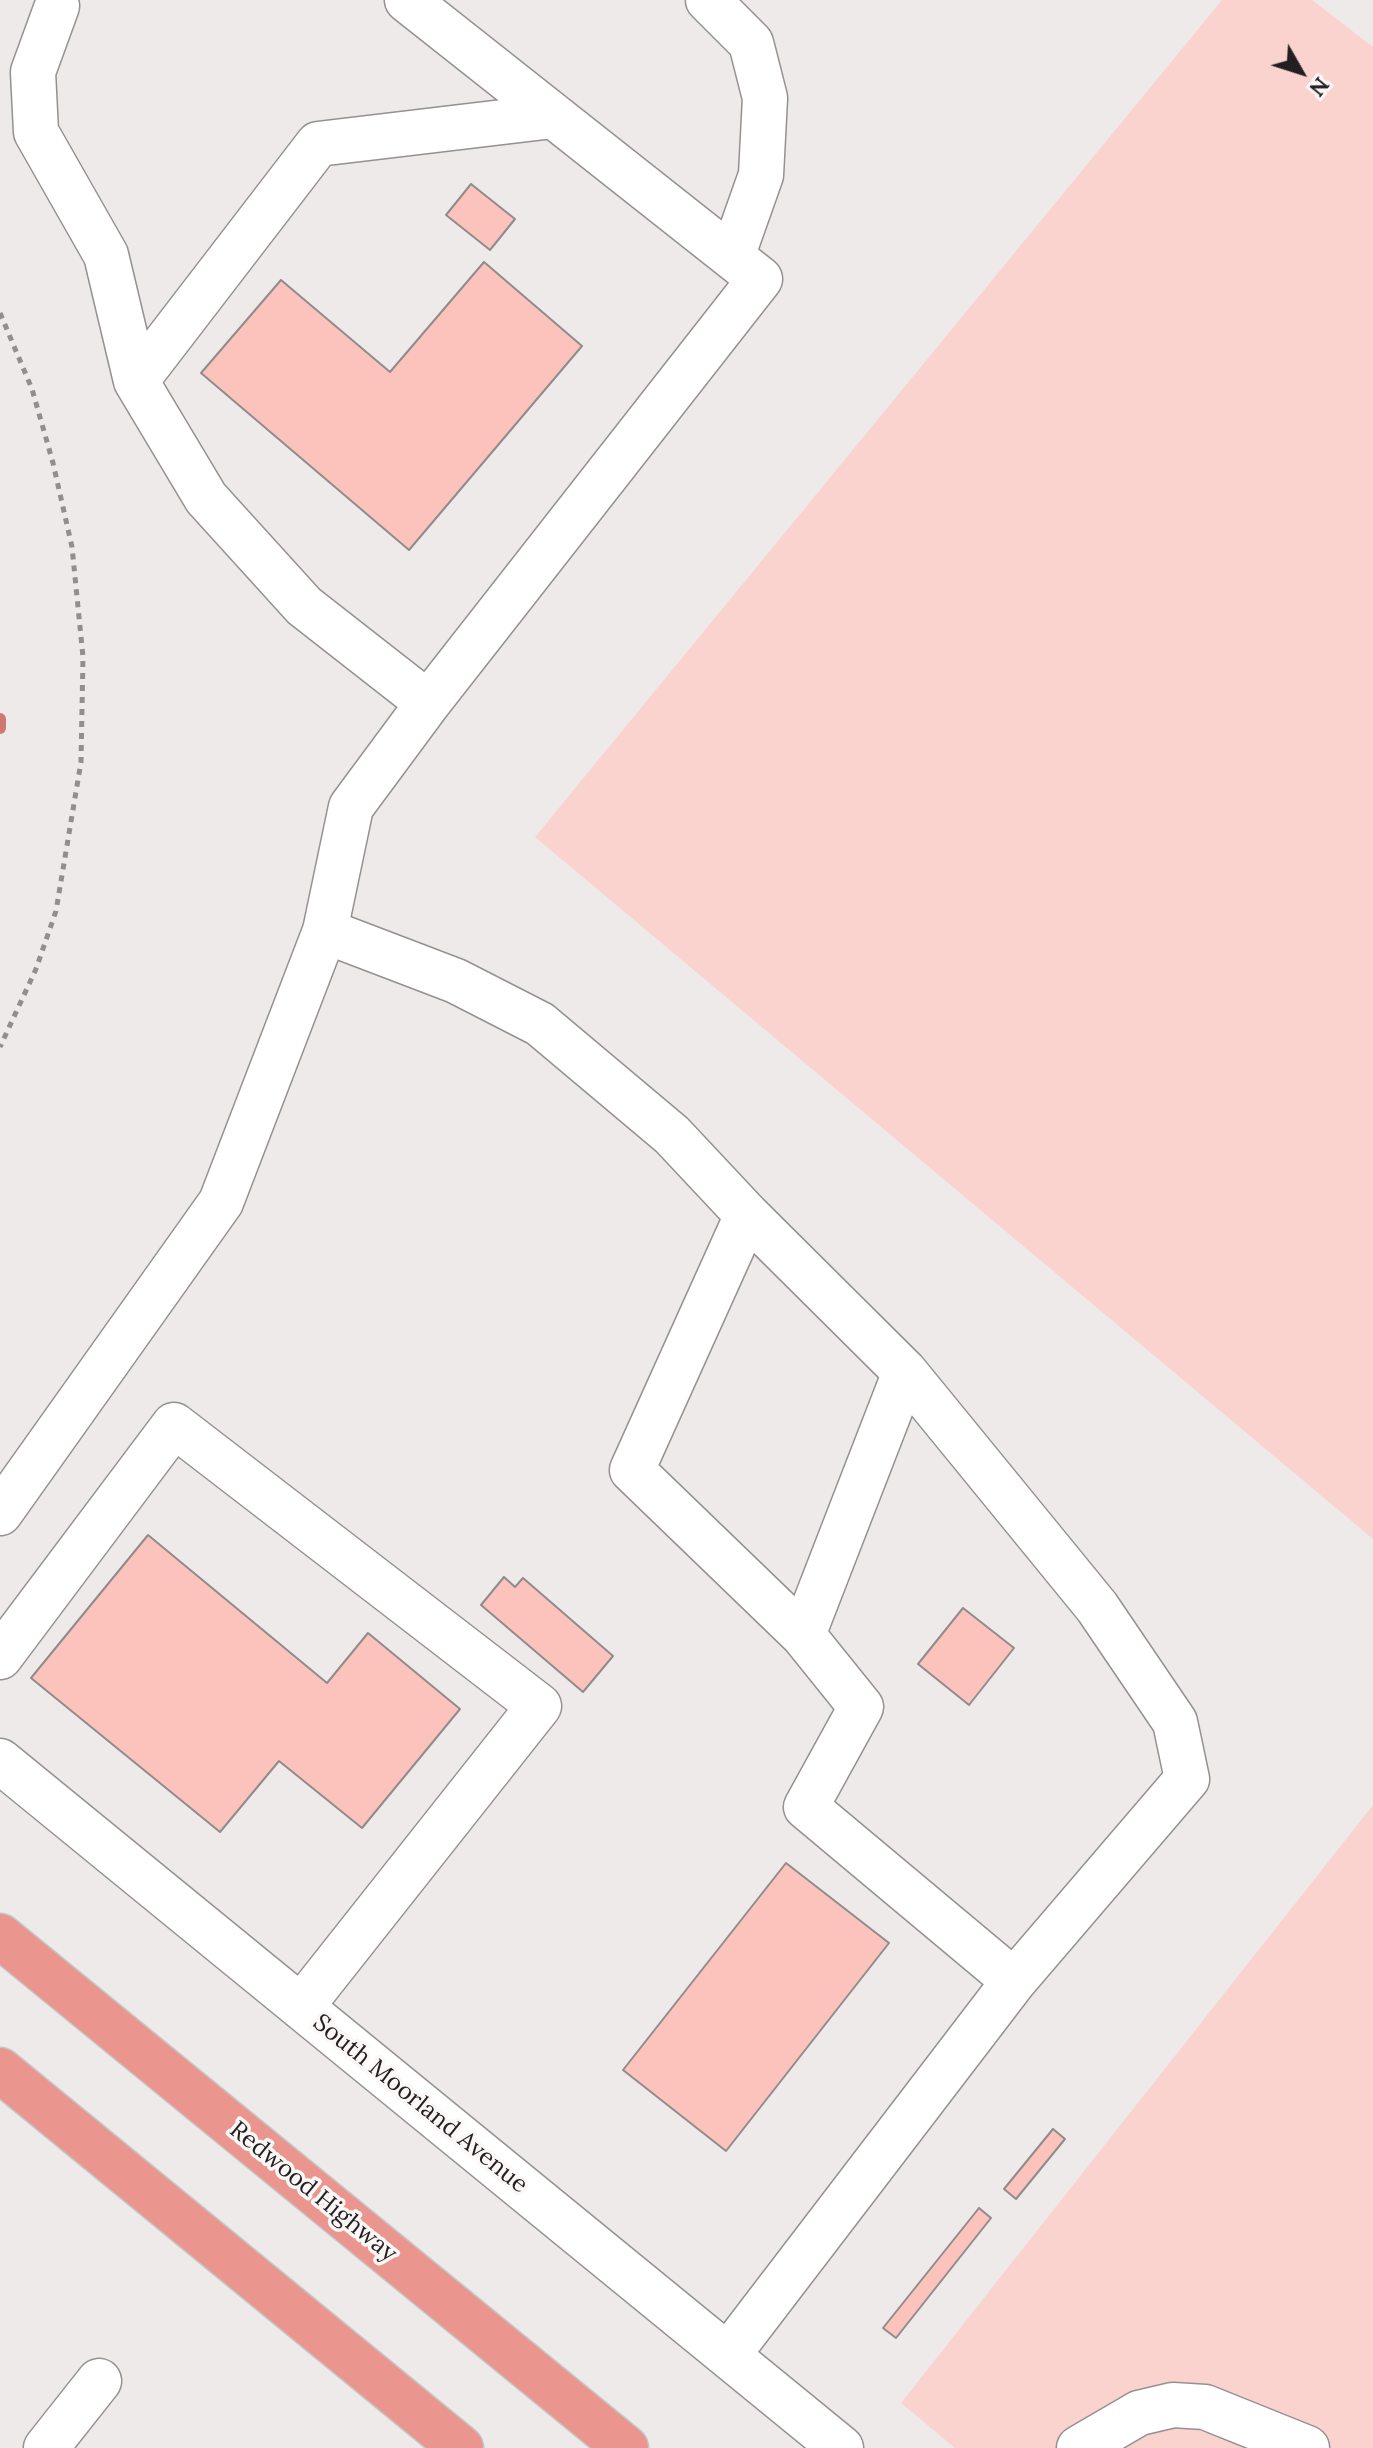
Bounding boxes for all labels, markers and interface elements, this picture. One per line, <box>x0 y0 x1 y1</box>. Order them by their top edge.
north arrow <box>1261 32 1341 112</box>
text: N <box>1303 72 1336 103</box>
street label: South Moorland Avenue <box>307 2009 533 2199</box>
street label: Redwood Highway <box>224 2116 402 2268</box>

